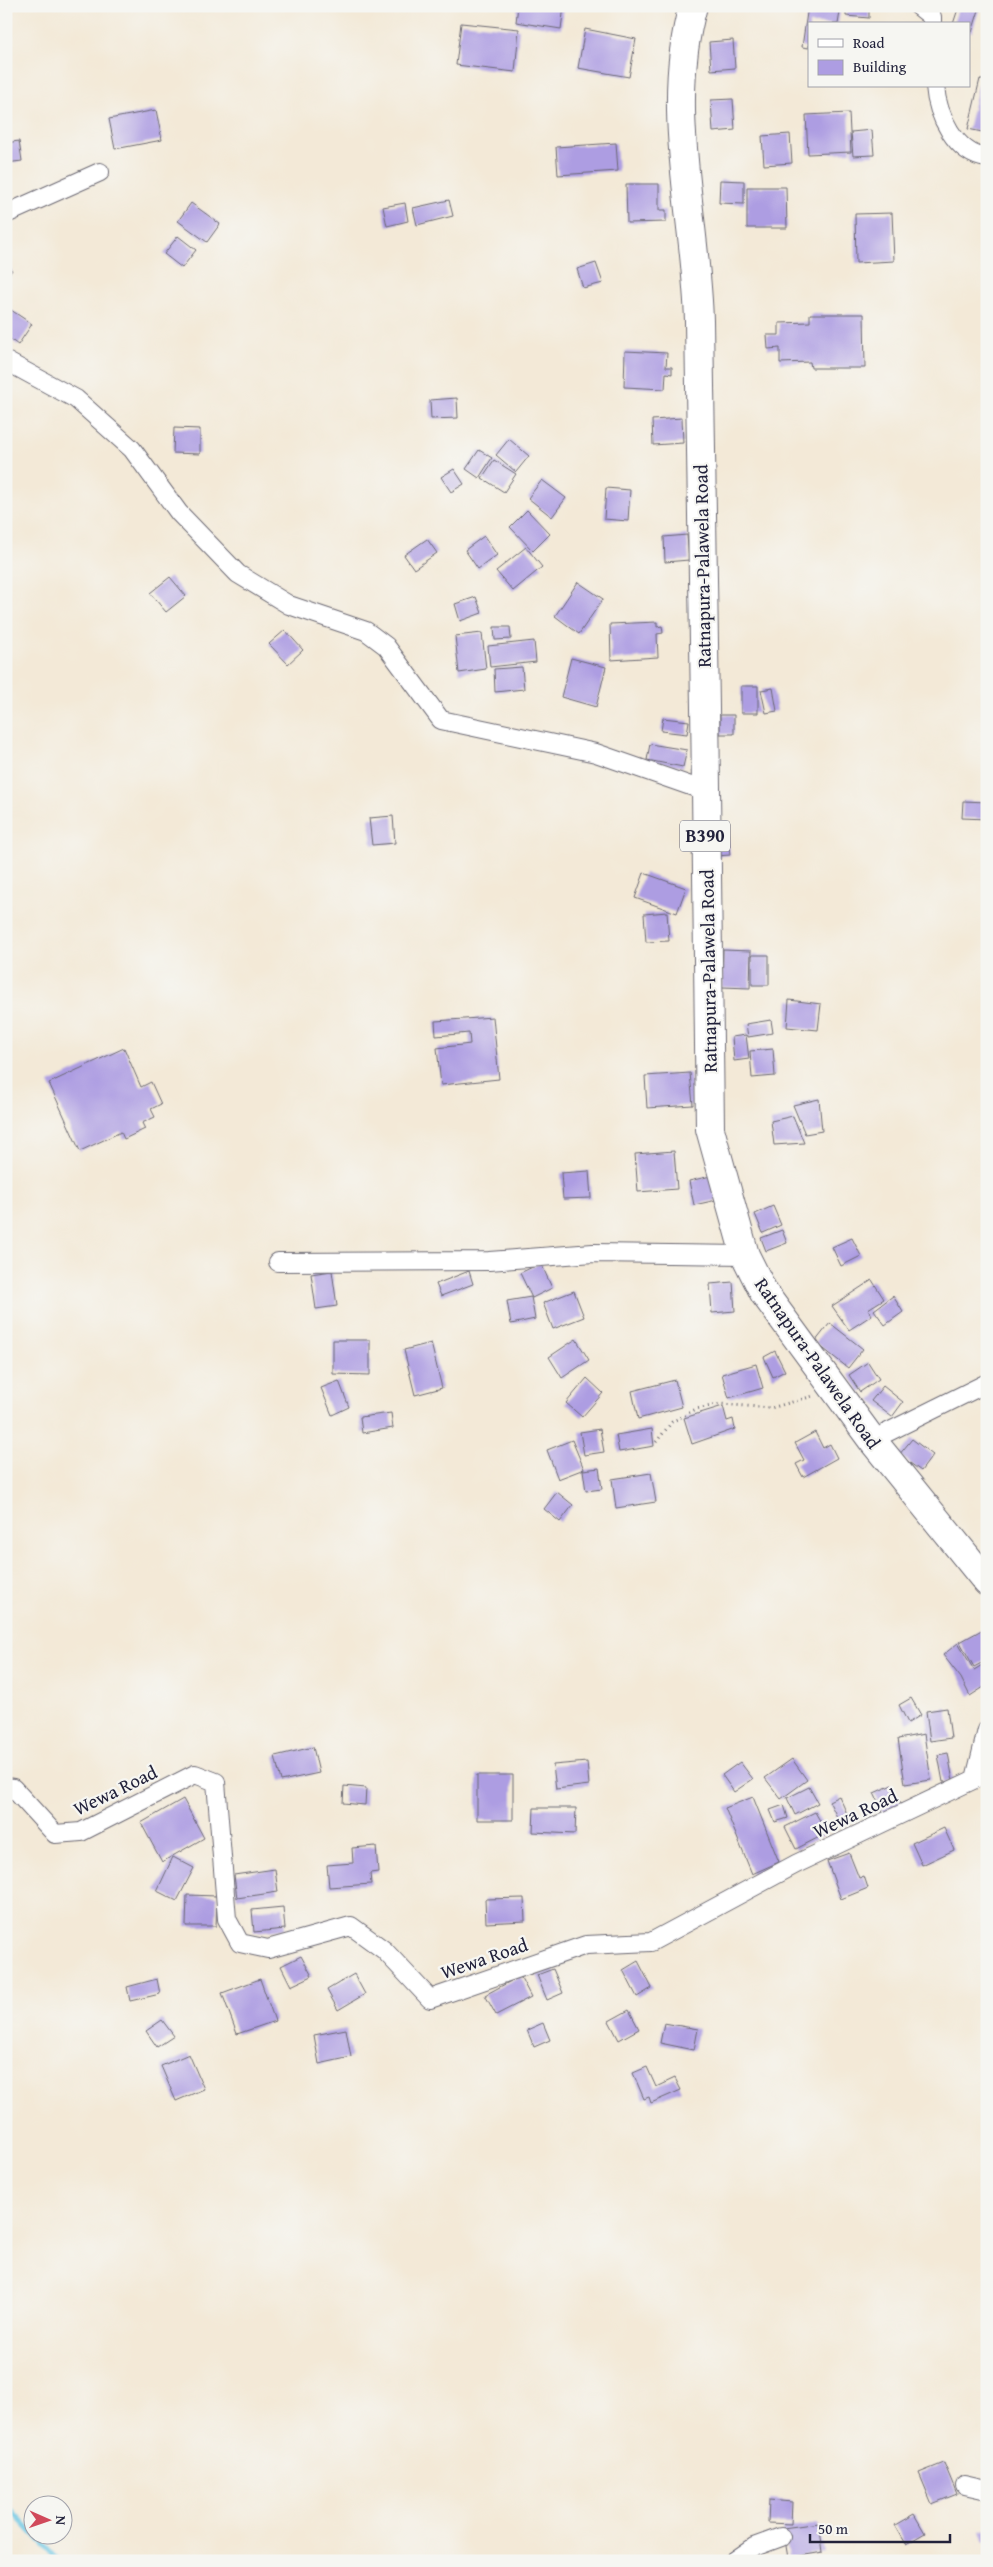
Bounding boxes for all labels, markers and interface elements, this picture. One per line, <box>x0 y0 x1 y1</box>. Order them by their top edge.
legend <box>808 22 970 88</box>
text: Road <box>853 32 884 53</box>
text: Building <box>853 56 907 77</box>
street label: Ratnapura-Palawela Road <box>686 463 718 668</box>
road number: B390 <box>680 820 730 851</box>
street label: Ratnapura-Palawela Road <box>692 868 724 1073</box>
street label: Ratnapura-Palawela Road <box>748 1272 888 1455</box>
street label: Wewa Road <box>68 1757 163 1822</box>
street label: Wewa Road <box>808 1781 903 1845</box>
street label: Wewa Road <box>437 1930 532 1986</box>
north arrow <box>22 2494 72 2544</box>
scale bar <box>810 2512 950 2544</box>
text: N <box>51 2515 71 2526</box>
text: 50 m <box>818 2518 849 2539</box>

